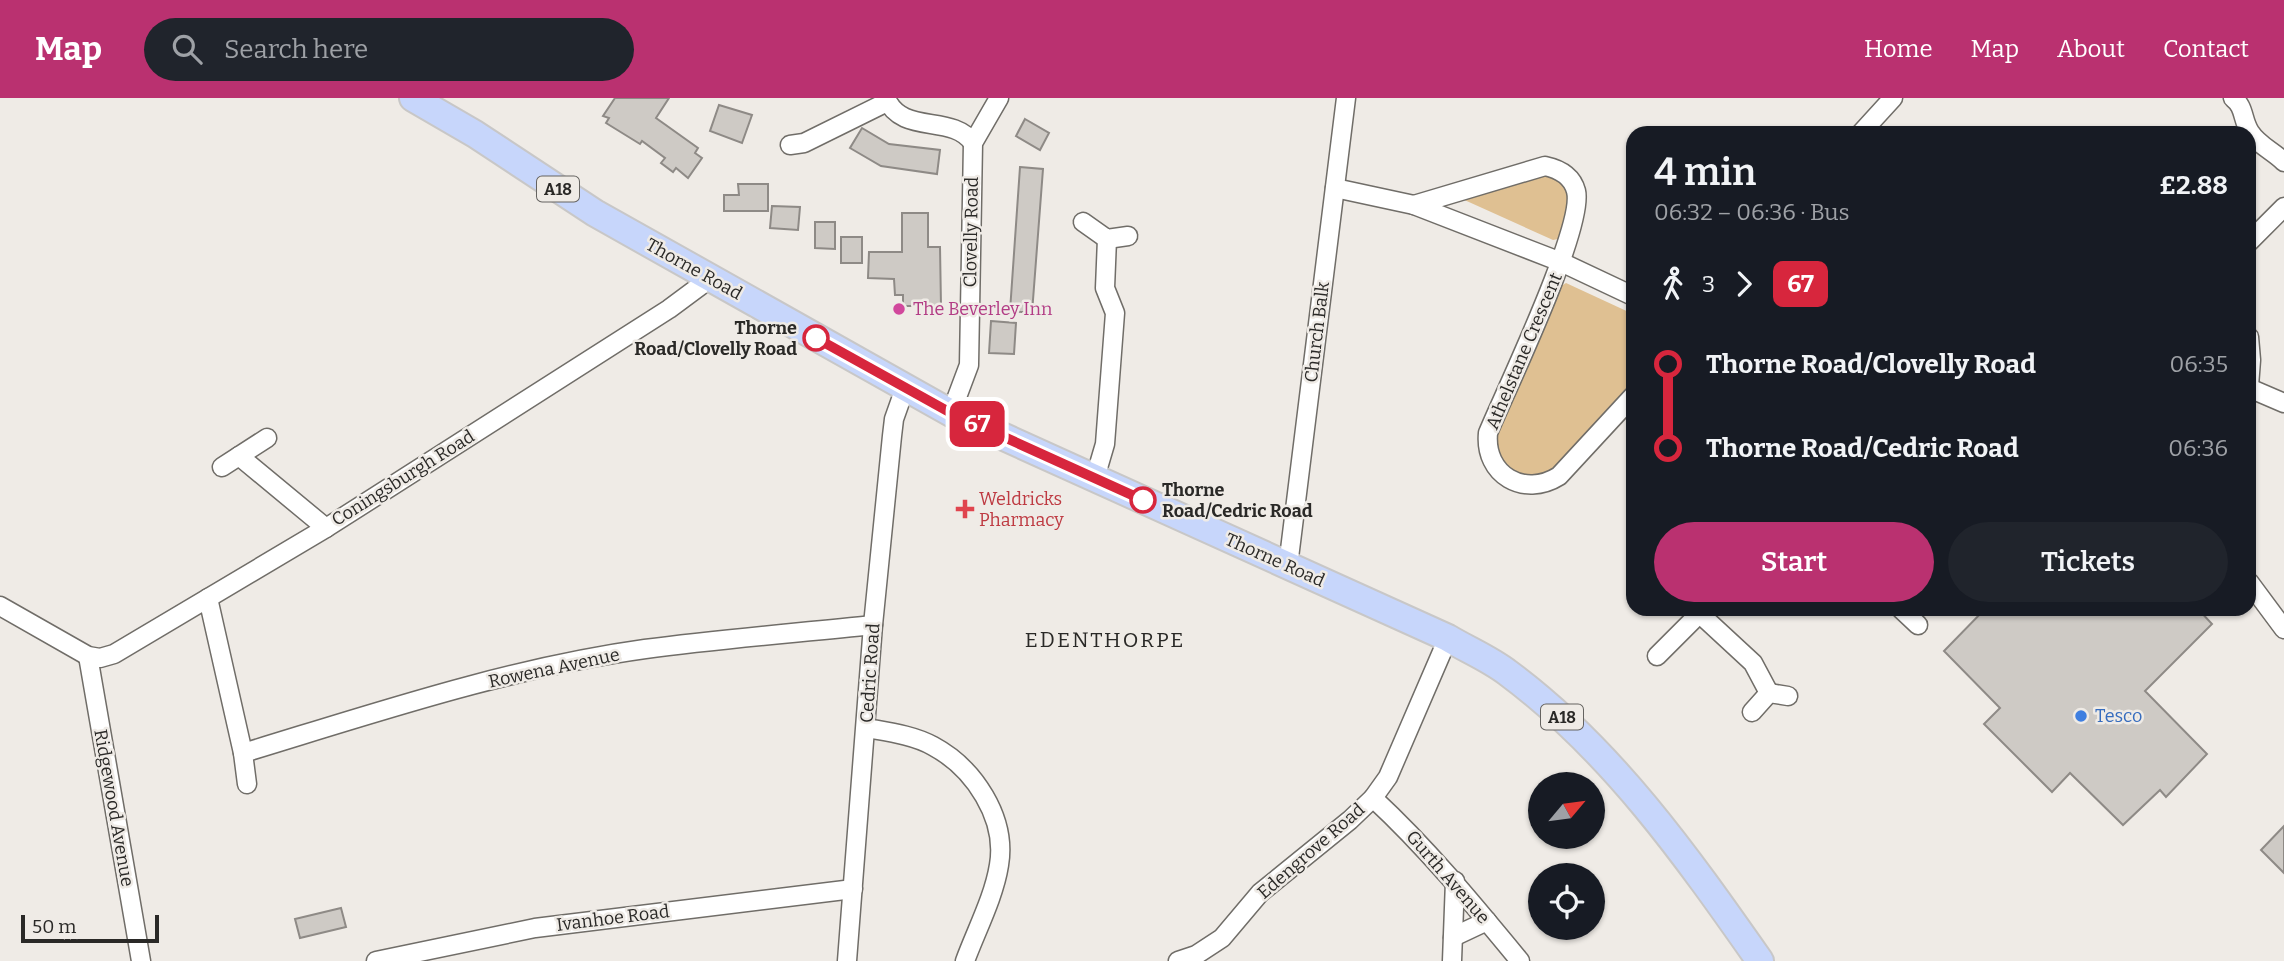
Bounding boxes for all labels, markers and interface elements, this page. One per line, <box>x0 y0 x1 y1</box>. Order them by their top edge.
search box <box>144 18 634 81</box>
text: Map <box>35 29 102 69</box>
icon: search <box>168 30 206 68</box>
text: Search here <box>224 34 368 65</box>
text: Home <box>1864 35 1933 63</box>
text: Map <box>1971 35 2019 63</box>
text: About <box>2057 35 2125 63</box>
text: Contact <box>2163 35 2249 63</box>
text: 4 min <box>1654 149 1756 195</box>
text: £2.88 <box>2159 170 2228 201</box>
road number: A18 <box>537 176 579 202</box>
street label: Clovelly Road <box>959 176 983 288</box>
text: 06:32 – 06:36 · Bus <box>1654 198 1850 226</box>
street label: Thorne Road <box>642 234 746 305</box>
icon: walk <box>1654 265 1692 303</box>
icon: forward <box>1725 265 1763 303</box>
street label: Athelstane Crescent <box>1481 269 1567 433</box>
text: 3 <box>1702 270 1715 298</box>
text: 67 <box>1787 270 1814 298</box>
street label: Church Balk <box>1300 280 1334 384</box>
place label: The Beverley Inn <box>913 298 1053 320</box>
marker: The Beverley Inn <box>891 301 907 317</box>
place label: Thorne Road/Clovelly Road <box>634 317 797 360</box>
marker: Thorne Road/Clovelly Road <box>803 325 829 351</box>
text: Thorne Road/Clovelly Road <box>1706 349 2036 380</box>
text: 06:35 <box>2170 350 2228 378</box>
line badge: 67 <box>946 401 1009 447</box>
text: 67 <box>964 410 990 438</box>
street label: Coningsburgh Road <box>328 425 479 531</box>
text: Thorne Road/Cedric Road <box>1706 433 2019 464</box>
text: 06:36 <box>2168 434 2228 462</box>
place label: Thorne Road/Cedric Road <box>1162 479 1313 522</box>
marker: Thorne Road/Cedric Road <box>1130 487 1156 513</box>
place label: Weldricks Pharmacy <box>979 488 1064 531</box>
marker: Weldricks Pharmacy <box>957 501 973 517</box>
button: Start <box>1654 522 1934 602</box>
button: Tickets <box>1948 522 2228 602</box>
street label: Thorne Road <box>1222 528 1329 592</box>
street label: Cedric Road <box>856 622 884 724</box>
district label: EDENTHORPE <box>1025 627 1185 653</box>
street label: Rowena Avenue <box>486 643 622 693</box>
road number: A18 <box>1541 704 1583 730</box>
place label: Tesco <box>2095 705 2142 727</box>
marker: Tesco <box>2073 708 2089 724</box>
street label: Ridgewood Avenue <box>89 728 139 888</box>
north arrow <box>1528 772 1605 849</box>
map controls <box>1528 772 1605 940</box>
street label: Edengrove Road <box>1253 798 1369 904</box>
street label: Gurth Avenue <box>1401 826 1495 928</box>
button: locate <box>1528 863 1605 940</box>
street label: Ivanhoe Road <box>555 900 671 936</box>
scale bar <box>21 912 159 944</box>
text: 50 m <box>32 915 76 938</box>

